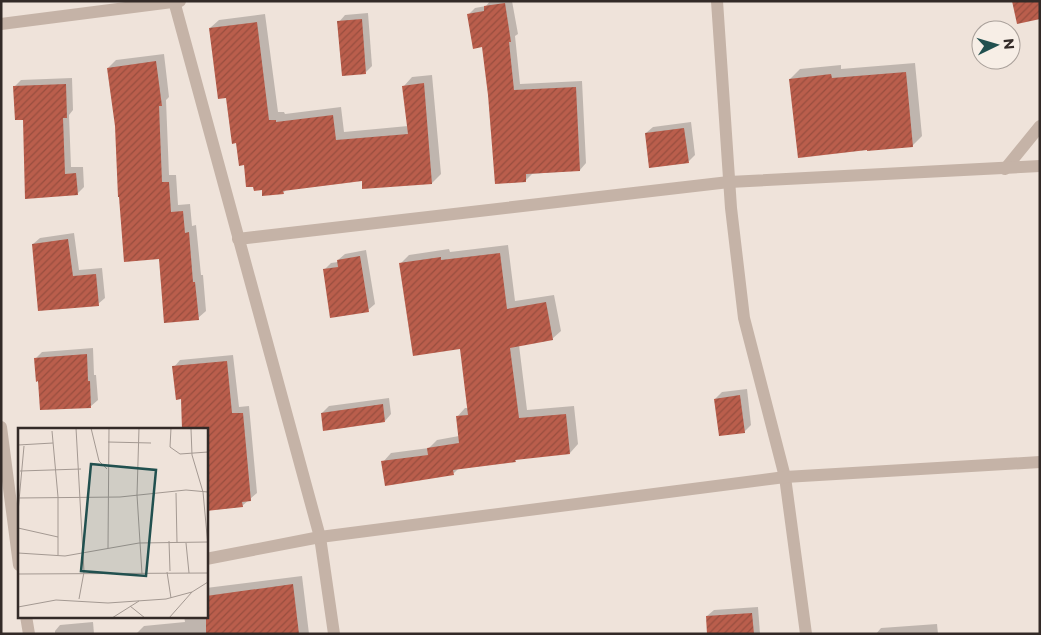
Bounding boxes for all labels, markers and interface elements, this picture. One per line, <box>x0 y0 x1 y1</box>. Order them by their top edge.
north arrow <box>971 20 1021 70</box>
text: N <box>999 37 1018 50</box>
inset map <box>18 428 208 618</box>

